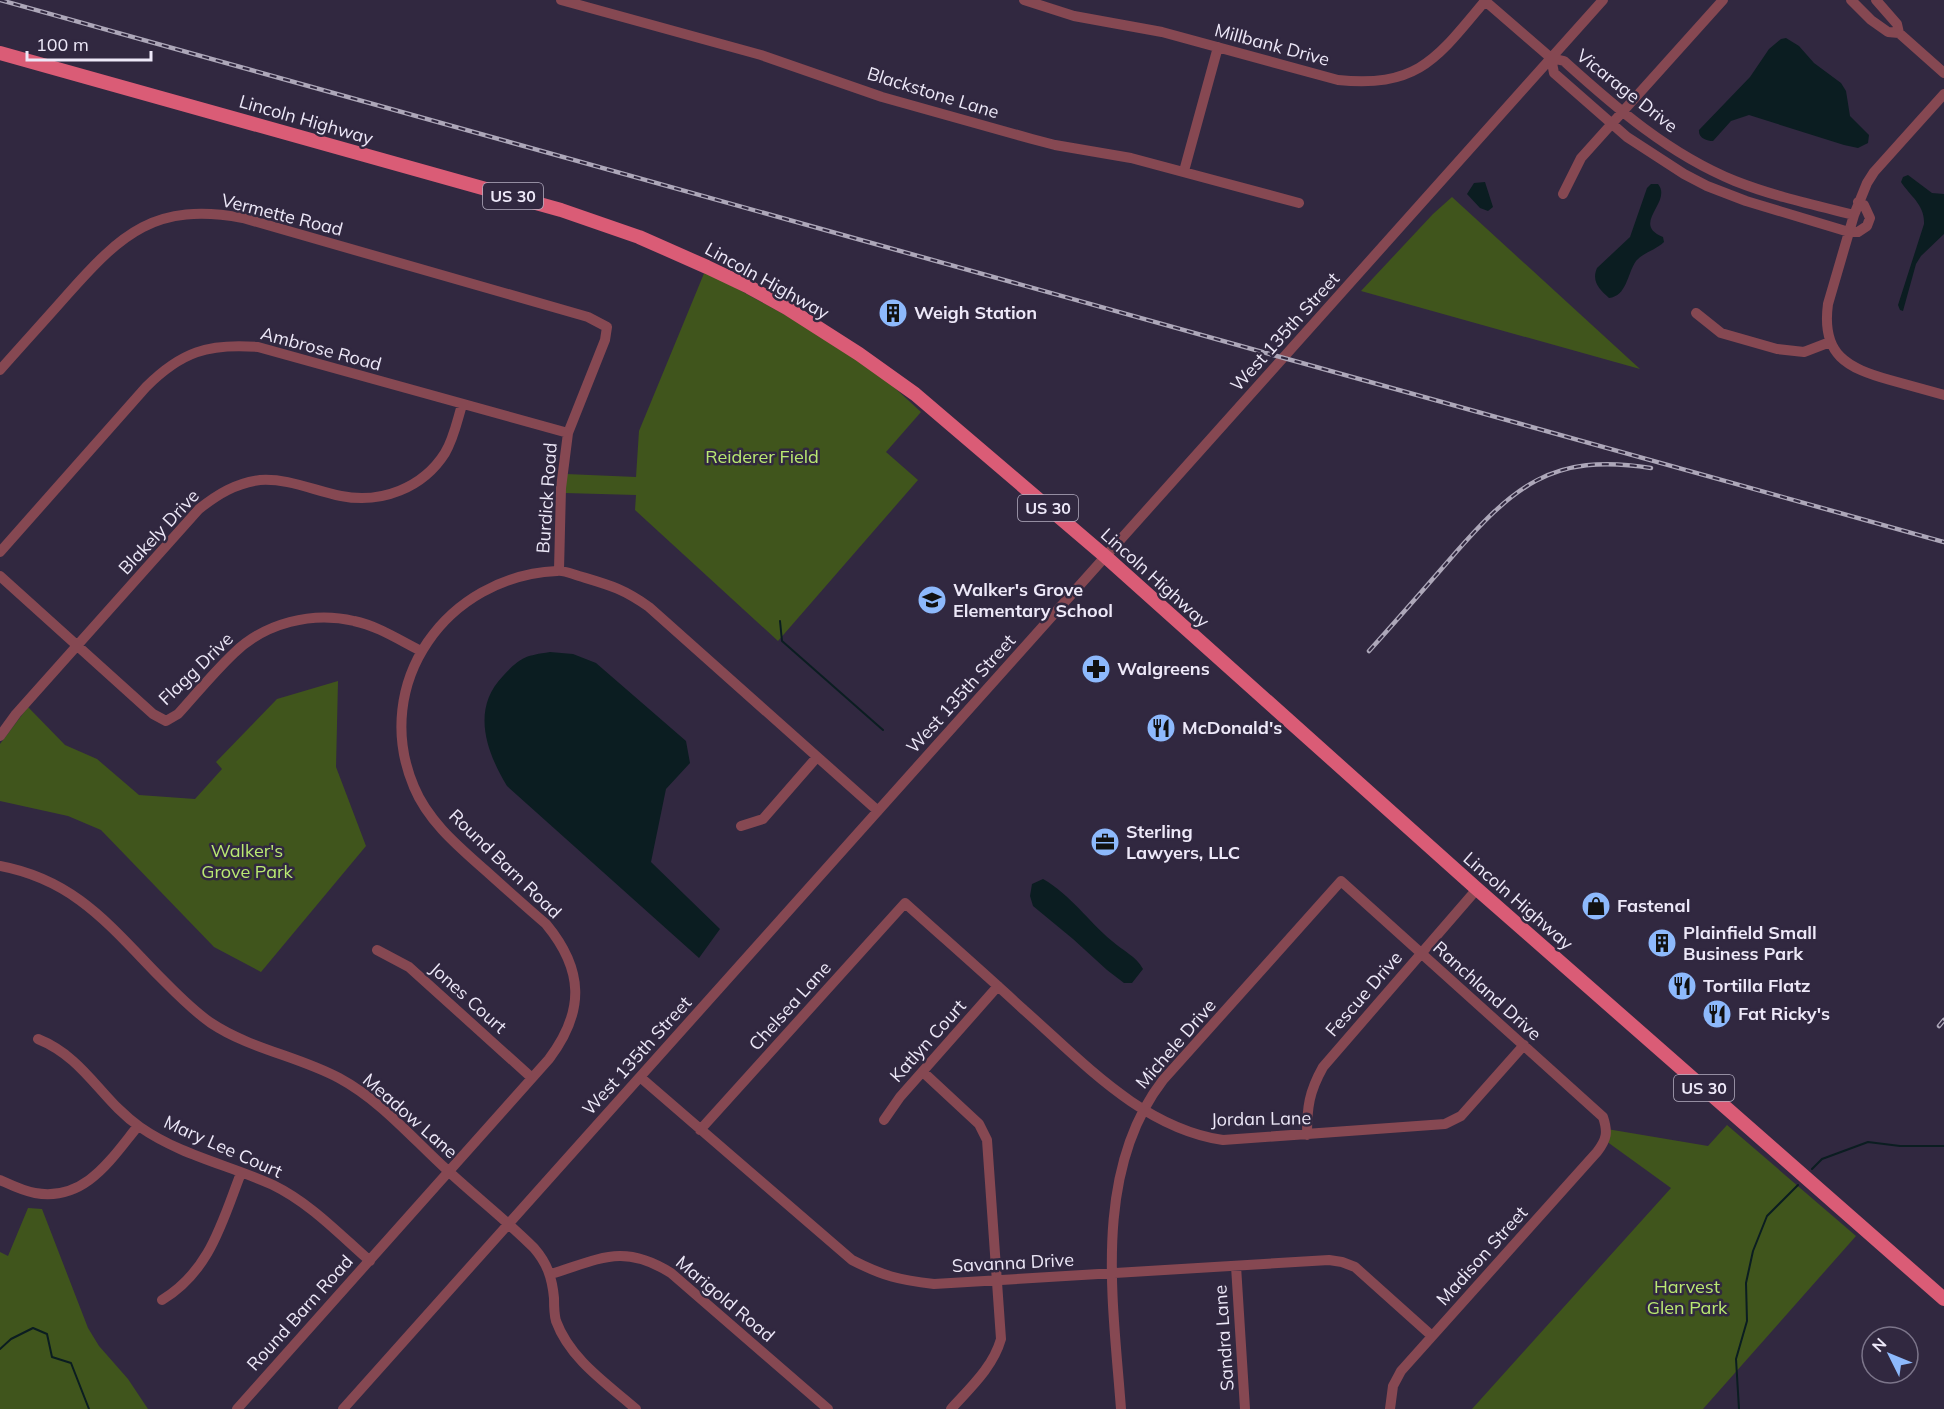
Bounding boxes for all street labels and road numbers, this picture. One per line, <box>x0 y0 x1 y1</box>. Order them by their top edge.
street label: Millbank Drive <box>1212 18 1332 71</box>
street label: Vicarage Drive <box>1572 44 1683 137</box>
street label: Blackstone Lane <box>864 62 1002 123</box>
street label: Lincoln Highway <box>236 89 376 150</box>
road number: US 30 <box>483 183 543 209</box>
street label: Vermette Road <box>219 188 345 241</box>
street label: Lincoln Highway <box>701 237 834 324</box>
street label: West 135th Street <box>1225 267 1344 396</box>
street label: Ambrose Road <box>258 321 384 376</box>
street label: Burdick Road <box>531 442 562 554</box>
street label: Blakely Drive <box>113 484 204 579</box>
road number: US 30 <box>1018 495 1078 521</box>
street label: Lincoln Highway <box>1096 523 1215 633</box>
street label: Flagg Drive <box>153 627 238 710</box>
street label: West 135th Street <box>901 629 1020 758</box>
street label: Round Barn Road <box>444 804 567 923</box>
street label: Lincoln Highway <box>1459 847 1578 955</box>
street label: Ranchland Drive <box>1428 936 1546 1045</box>
street label: Fescue Drive <box>1320 946 1407 1041</box>
street label: Chelsea Lane <box>744 956 836 1055</box>
street label: Jones Court <box>425 957 512 1038</box>
street label: West 135th Street <box>577 991 696 1120</box>
street label: Michele Drive <box>1130 994 1221 1093</box>
street label: Katlyn Court <box>885 995 971 1087</box>
street label: Meadow Lane <box>358 1068 463 1163</box>
road number: US 30 <box>1674 1075 1734 1101</box>
street label: Jordan Lane <box>1211 1106 1311 1131</box>
street label: Mary Lee Court <box>160 1110 286 1183</box>
street label: Madison Street <box>1431 1201 1532 1310</box>
street label: Savanna Drive <box>951 1248 1075 1277</box>
street label: Round Barn Road <box>242 1250 358 1375</box>
street label: Marigold Road <box>671 1251 779 1347</box>
street label: Sandra Lane <box>1208 1284 1239 1392</box>

